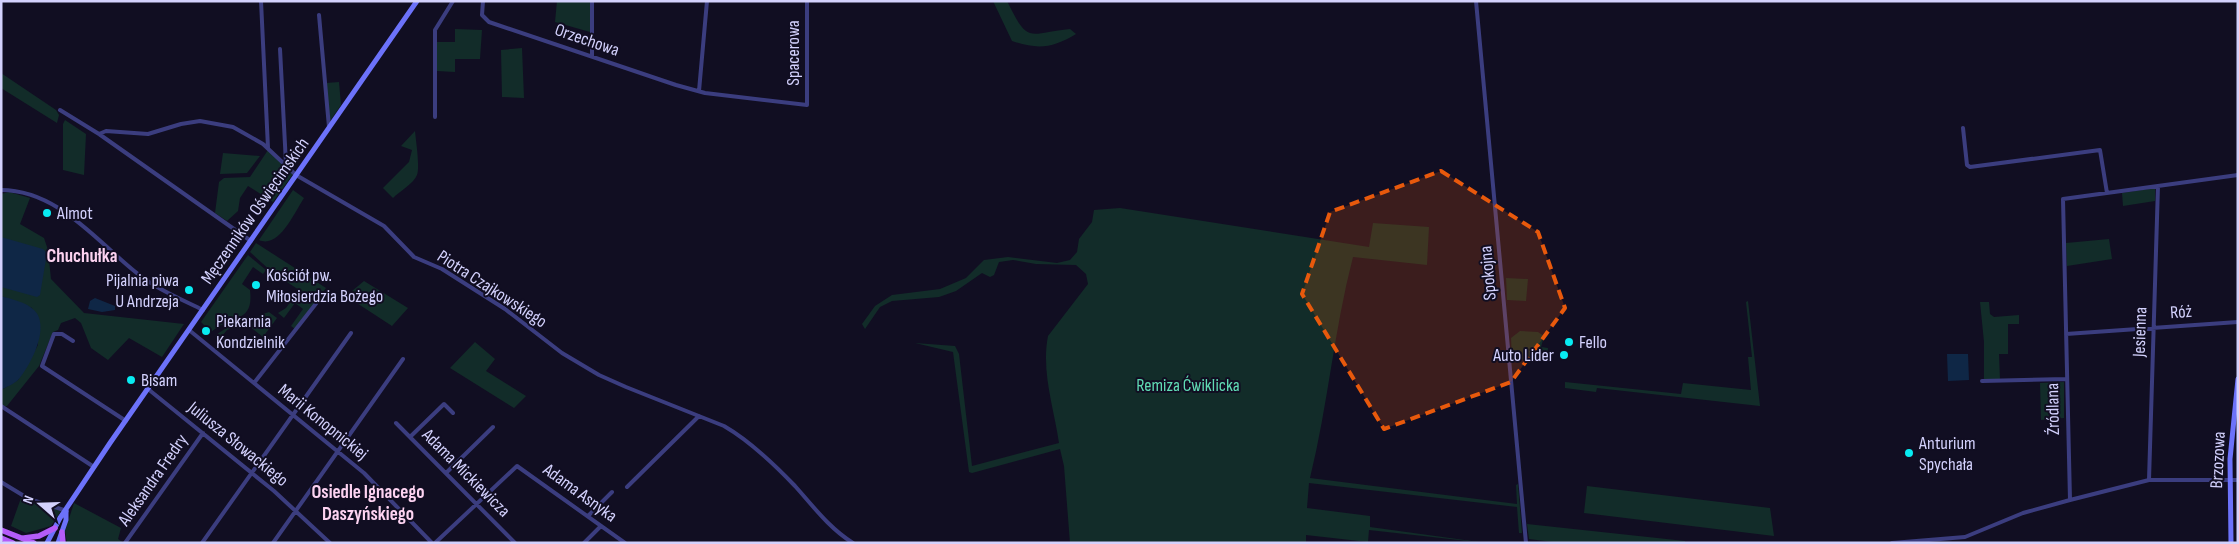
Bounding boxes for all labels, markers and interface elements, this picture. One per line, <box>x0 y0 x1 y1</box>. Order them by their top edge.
street label: Orzechowa <box>552 19 622 61</box>
street label: Spacerowa <box>783 20 804 86</box>
street label: Męczenników Oświęcimskich <box>197 134 313 288</box>
place label: Almot <box>56 203 93 224</box>
marker: Almot <box>41 207 53 219</box>
district label: Chuchułka <box>47 245 117 268</box>
street label: Spokojna <box>1475 245 1501 301</box>
street label: Piotra Czajkowskiego <box>433 246 551 332</box>
place label: Kościół pw. Miłosierdzia Bożego <box>266 265 383 307</box>
place label: Pijalnia piwa U Andrzeja <box>106 270 179 312</box>
marker: Kościół pw. Miłosierdzia Bożego <box>250 279 262 291</box>
marker: Pijalnia piwa U Andrzeja <box>183 284 195 296</box>
street label: Róż <box>2169 301 2193 323</box>
street label: Jesienna <box>2129 306 2151 359</box>
place label: Piekarnia Kondzielnik <box>216 311 285 353</box>
marker: Piekarnia Kondzielnik <box>200 325 212 337</box>
place label: Fello <box>1579 332 1607 353</box>
marker: Fello <box>1563 336 1575 348</box>
place label: Auto Lider <box>1492 345 1554 366</box>
marker: Auto Lider <box>1558 349 1570 361</box>
place label: Bisam <box>141 370 177 391</box>
marker: Bisam <box>125 374 137 386</box>
park label: Remiza Ćwiklicka <box>1136 375 1240 396</box>
street label: Marii Konopnickiej <box>274 379 372 465</box>
street label: Źródlana <box>2042 383 2064 435</box>
street label: Juliusza Słowackiego <box>183 397 292 491</box>
street label: Adama Mickiewicza <box>417 424 514 521</box>
street label: Aleksandra Fredry <box>113 430 192 531</box>
street label: Brzozowa <box>2206 431 2230 489</box>
place label: Anturium Spychała <box>1918 433 1975 475</box>
marker: Anturium Spychała <box>1903 447 1915 459</box>
street label: Adama Asnyka <box>538 459 621 527</box>
north arrow <box>15 479 65 529</box>
district label: Osiedle Ignacego Daszyńskiego <box>311 481 425 526</box>
text: N <box>19 493 38 506</box>

